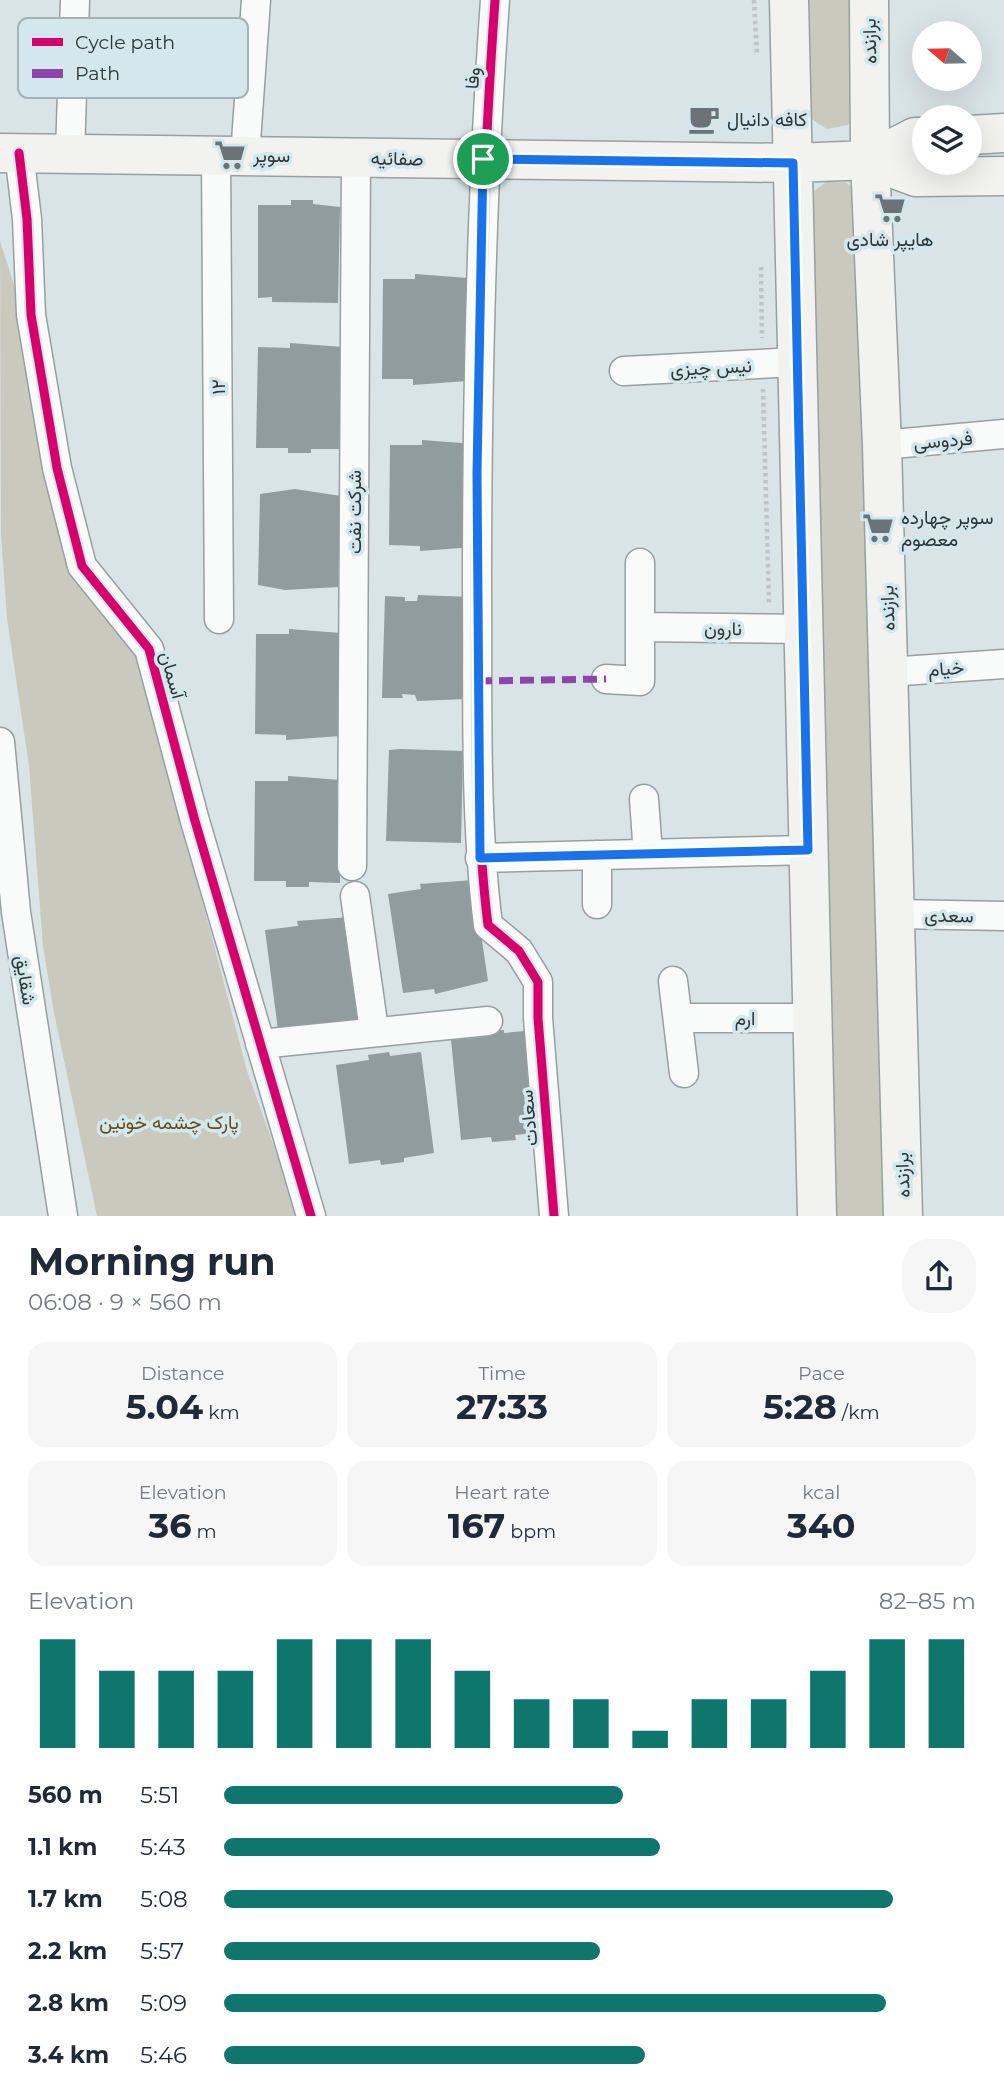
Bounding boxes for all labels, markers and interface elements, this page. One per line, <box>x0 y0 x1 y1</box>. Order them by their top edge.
legend <box>18 18 248 98</box>
street label: برازنده <box>858 18 881 64</box>
north arrow <box>912 21 982 91</box>
map controls <box>912 21 982 175</box>
text: Cycle path <box>75 31 175 54</box>
text: Path <box>75 62 120 85</box>
street label: وفا <box>460 66 485 90</box>
cafe icon: کافه دانیال <box>687 102 721 136</box>
button: layers <box>912 105 982 175</box>
place label: کافه دانیال <box>727 108 807 131</box>
pin <box>453 129 513 189</box>
supermarket icon: سوپر <box>213 138 247 172</box>
icon: arrive <box>464 140 502 178</box>
place label: سوپر <box>252 144 290 169</box>
street label: صفائیه <box>370 147 424 170</box>
supermarket icon: هایپر شادی <box>873 191 907 225</box>
place label: هایپر شادی <box>846 228 934 253</box>
street label: نیس چیزی <box>670 354 753 383</box>
street label: ۱۲ <box>207 379 230 395</box>
street label: فردوسی <box>912 426 974 455</box>
street label: شرکت نفت <box>343 470 366 554</box>
place label: سوپر چهارده معصوم <box>901 506 993 552</box>
supermarket icon: سوپر چهارده معصوم <box>861 511 895 545</box>
street label: برازنده <box>875 585 900 631</box>
street label: نارون <box>704 617 742 640</box>
street label: آسمان <box>155 649 191 703</box>
street label: خیام <box>927 656 965 682</box>
street label: سعدی <box>924 904 974 927</box>
street label: شقایق <box>10 954 41 1007</box>
street label: ارم <box>735 1007 755 1031</box>
street label: سعادت <box>515 1089 542 1147</box>
park label: پارک چشمه خونین <box>99 1111 239 1136</box>
street label: برازنده <box>890 1152 915 1198</box>
text: Morning run <box>28 1238 276 1285</box>
button: share <box>902 1239 976 1313</box>
text: 06:08 · 9 × 560 m <box>28 1288 222 1316</box>
text: Distance <box>141 1362 224 1385</box>
text: Time <box>478 1362 526 1385</box>
text: Pace <box>798 1362 845 1385</box>
text: 5.04 <box>126 1385 203 1428</box>
text: 27:33 <box>456 1385 548 1428</box>
text: 5:28 <box>763 1385 837 1428</box>
text: km <box>203 1401 240 1424</box>
text: /km <box>837 1401 880 1424</box>
text: Elevation <box>139 1481 227 1504</box>
text: Heart rate <box>454 1481 550 1504</box>
text: kcal <box>802 1481 840 1504</box>
text: 36 <box>149 1504 192 1547</box>
text: 167 <box>448 1504 505 1547</box>
text: 340 <box>787 1504 856 1547</box>
text: m <box>192 1520 217 1543</box>
text: bpm <box>505 1520 556 1543</box>
text: Elevation <box>28 1587 134 1615</box>
text: 82–85 m <box>879 1587 976 1615</box>
text: 560 m <box>28 1781 103 1809</box>
text: 5:51 <box>140 1781 179 1809</box>
text: 1.1 km <box>28 1833 97 1861</box>
text: 5:43 <box>140 1833 186 1861</box>
text: 1.7 km <box>28 1885 103 1913</box>
text: 5:08 <box>140 1885 188 1913</box>
text: 2.2 km <box>28 1937 107 1965</box>
text: 5:57 <box>140 1937 184 1965</box>
text: 2.8 km <box>28 1989 109 2017</box>
text: 5:09 <box>140 1989 187 2017</box>
text: 3.4 km <box>28 2041 109 2069</box>
text: 5:46 <box>140 2041 187 2069</box>

